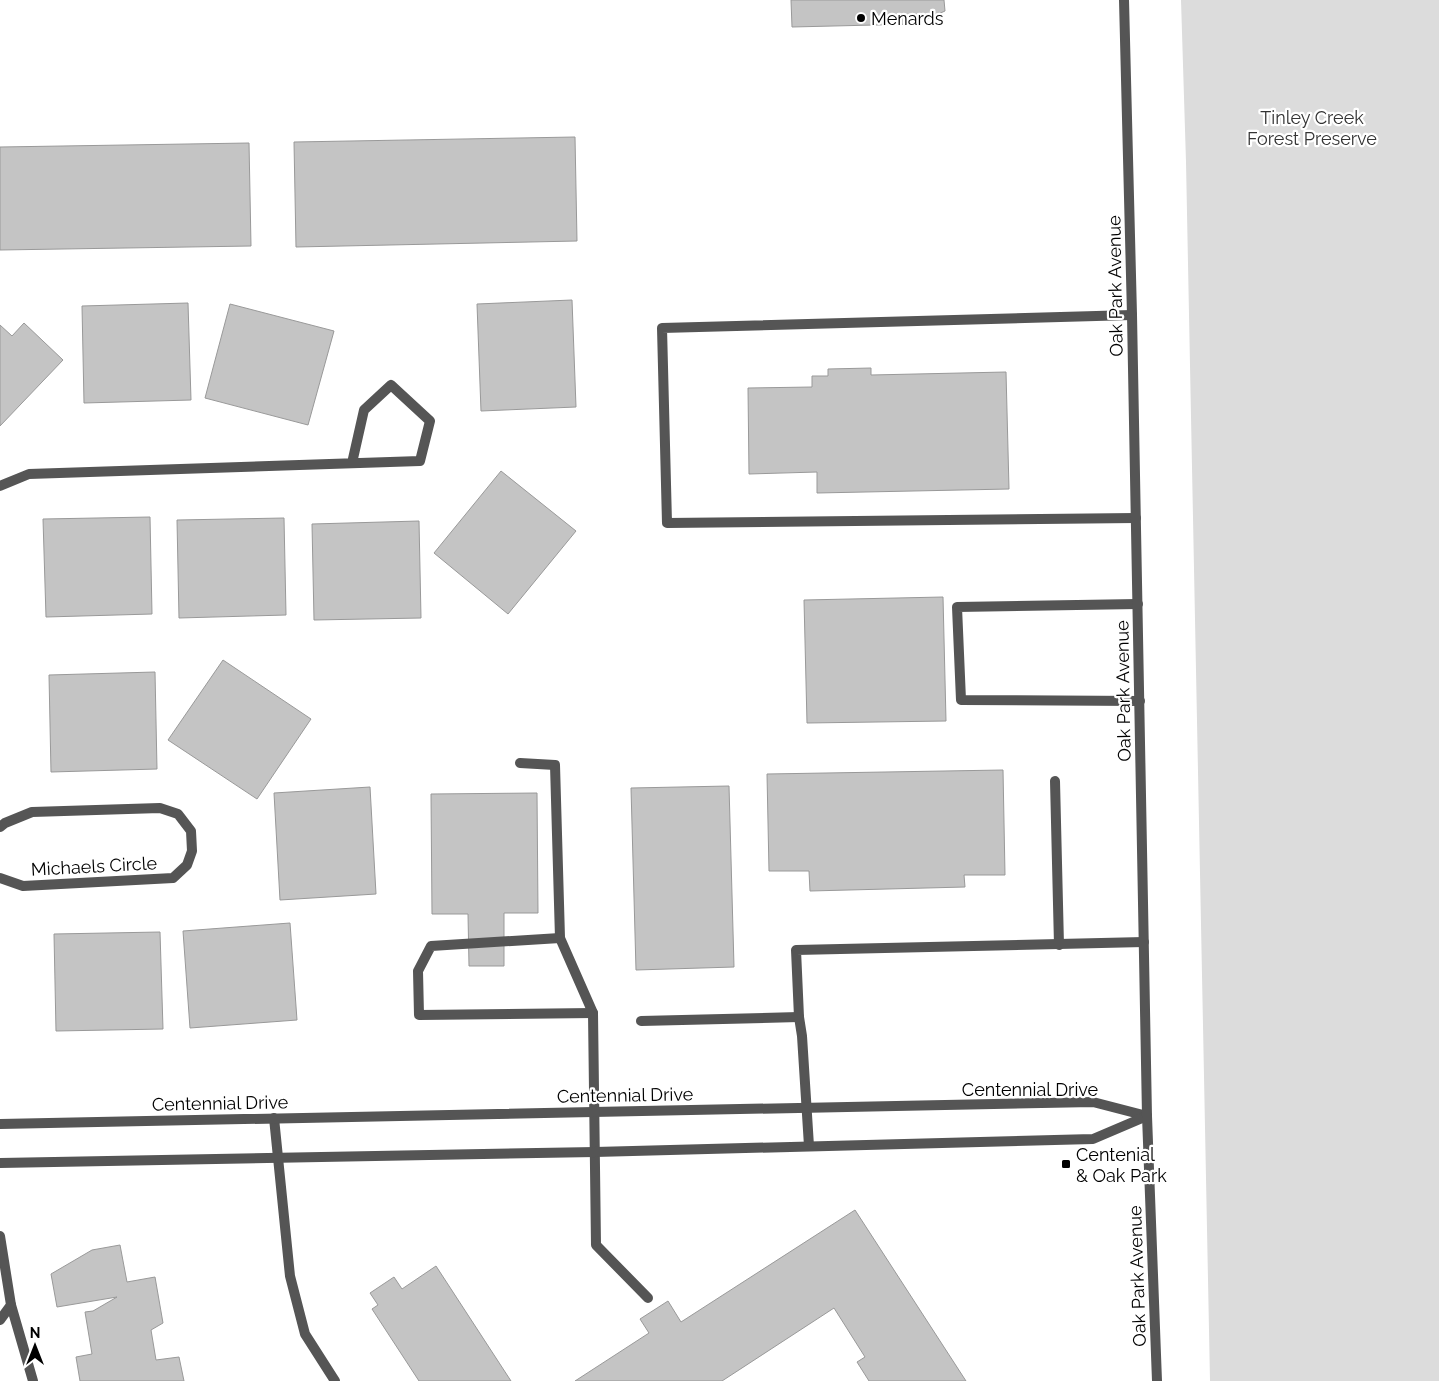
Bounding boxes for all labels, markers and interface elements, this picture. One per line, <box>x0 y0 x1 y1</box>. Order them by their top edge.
place label: Menards <box>871 8 944 29</box>
marker: Menards <box>855 12 867 24</box>
park label: Tinley Creek Forest Preserve <box>1247 107 1377 149</box>
street label: Oak Park Avenue <box>1103 215 1127 357</box>
street label: Oak Park Avenue <box>1111 620 1135 762</box>
street label: Michaels Circle <box>30 852 158 880</box>
street label: Centennial Drive <box>962 1079 1099 1100</box>
street label: Centennial Drive <box>557 1083 694 1107</box>
street label: Centennial Drive <box>152 1091 289 1115</box>
place label: Centenial & Oak Park <box>1076 1144 1167 1186</box>
marker: Centenial & Oak Park <box>1060 1158 1072 1170</box>
street label: Oak Park Avenue <box>1124 1205 1150 1347</box>
north arrow <box>10 1321 60 1371</box>
text: N <box>30 1325 40 1341</box>

